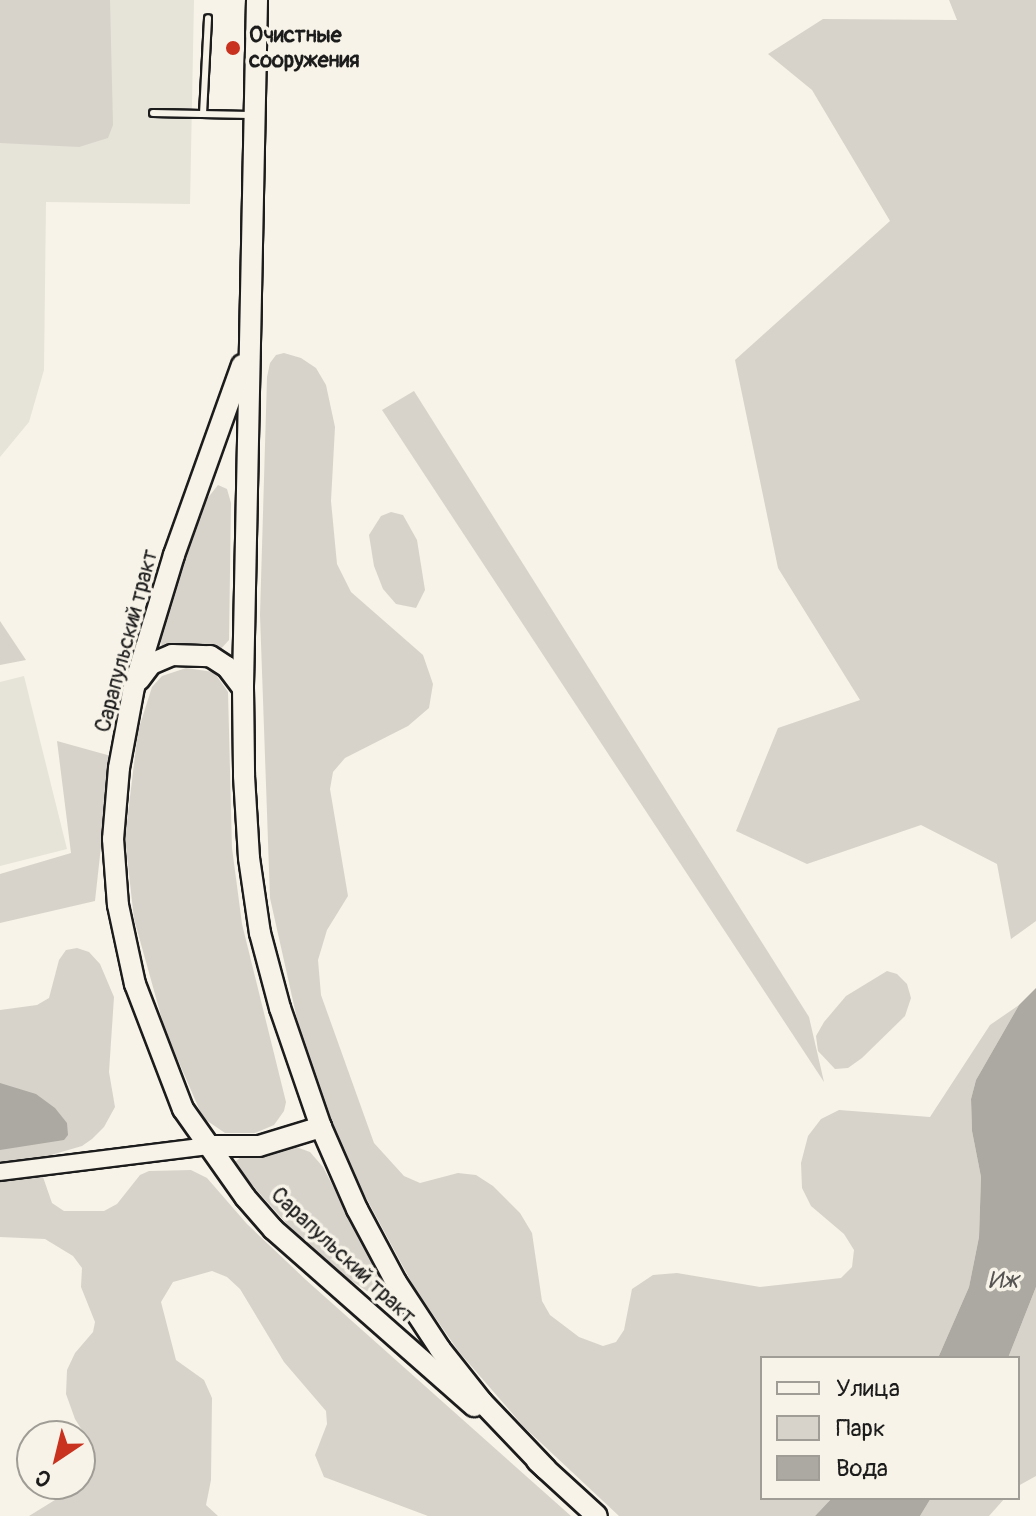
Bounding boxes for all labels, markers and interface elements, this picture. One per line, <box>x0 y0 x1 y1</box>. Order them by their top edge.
place label: Очистные сооружения <box>249 22 360 74</box>
marker: Очистные сооружения <box>224 39 242 57</box>
street label: Сарапульский тракт <box>90 547 164 735</box>
street label: Сарапульский тракт <box>265 1182 421 1330</box>
water label: Иж <box>988 1267 1018 1295</box>
legend <box>760 1356 1020 1500</box>
text: Улица <box>836 1374 900 1403</box>
text: Парк <box>836 1414 885 1443</box>
north arrow <box>16 1420 96 1500</box>
text: Вода <box>836 1454 888 1483</box>
text: С <box>30 1463 57 1493</box>

